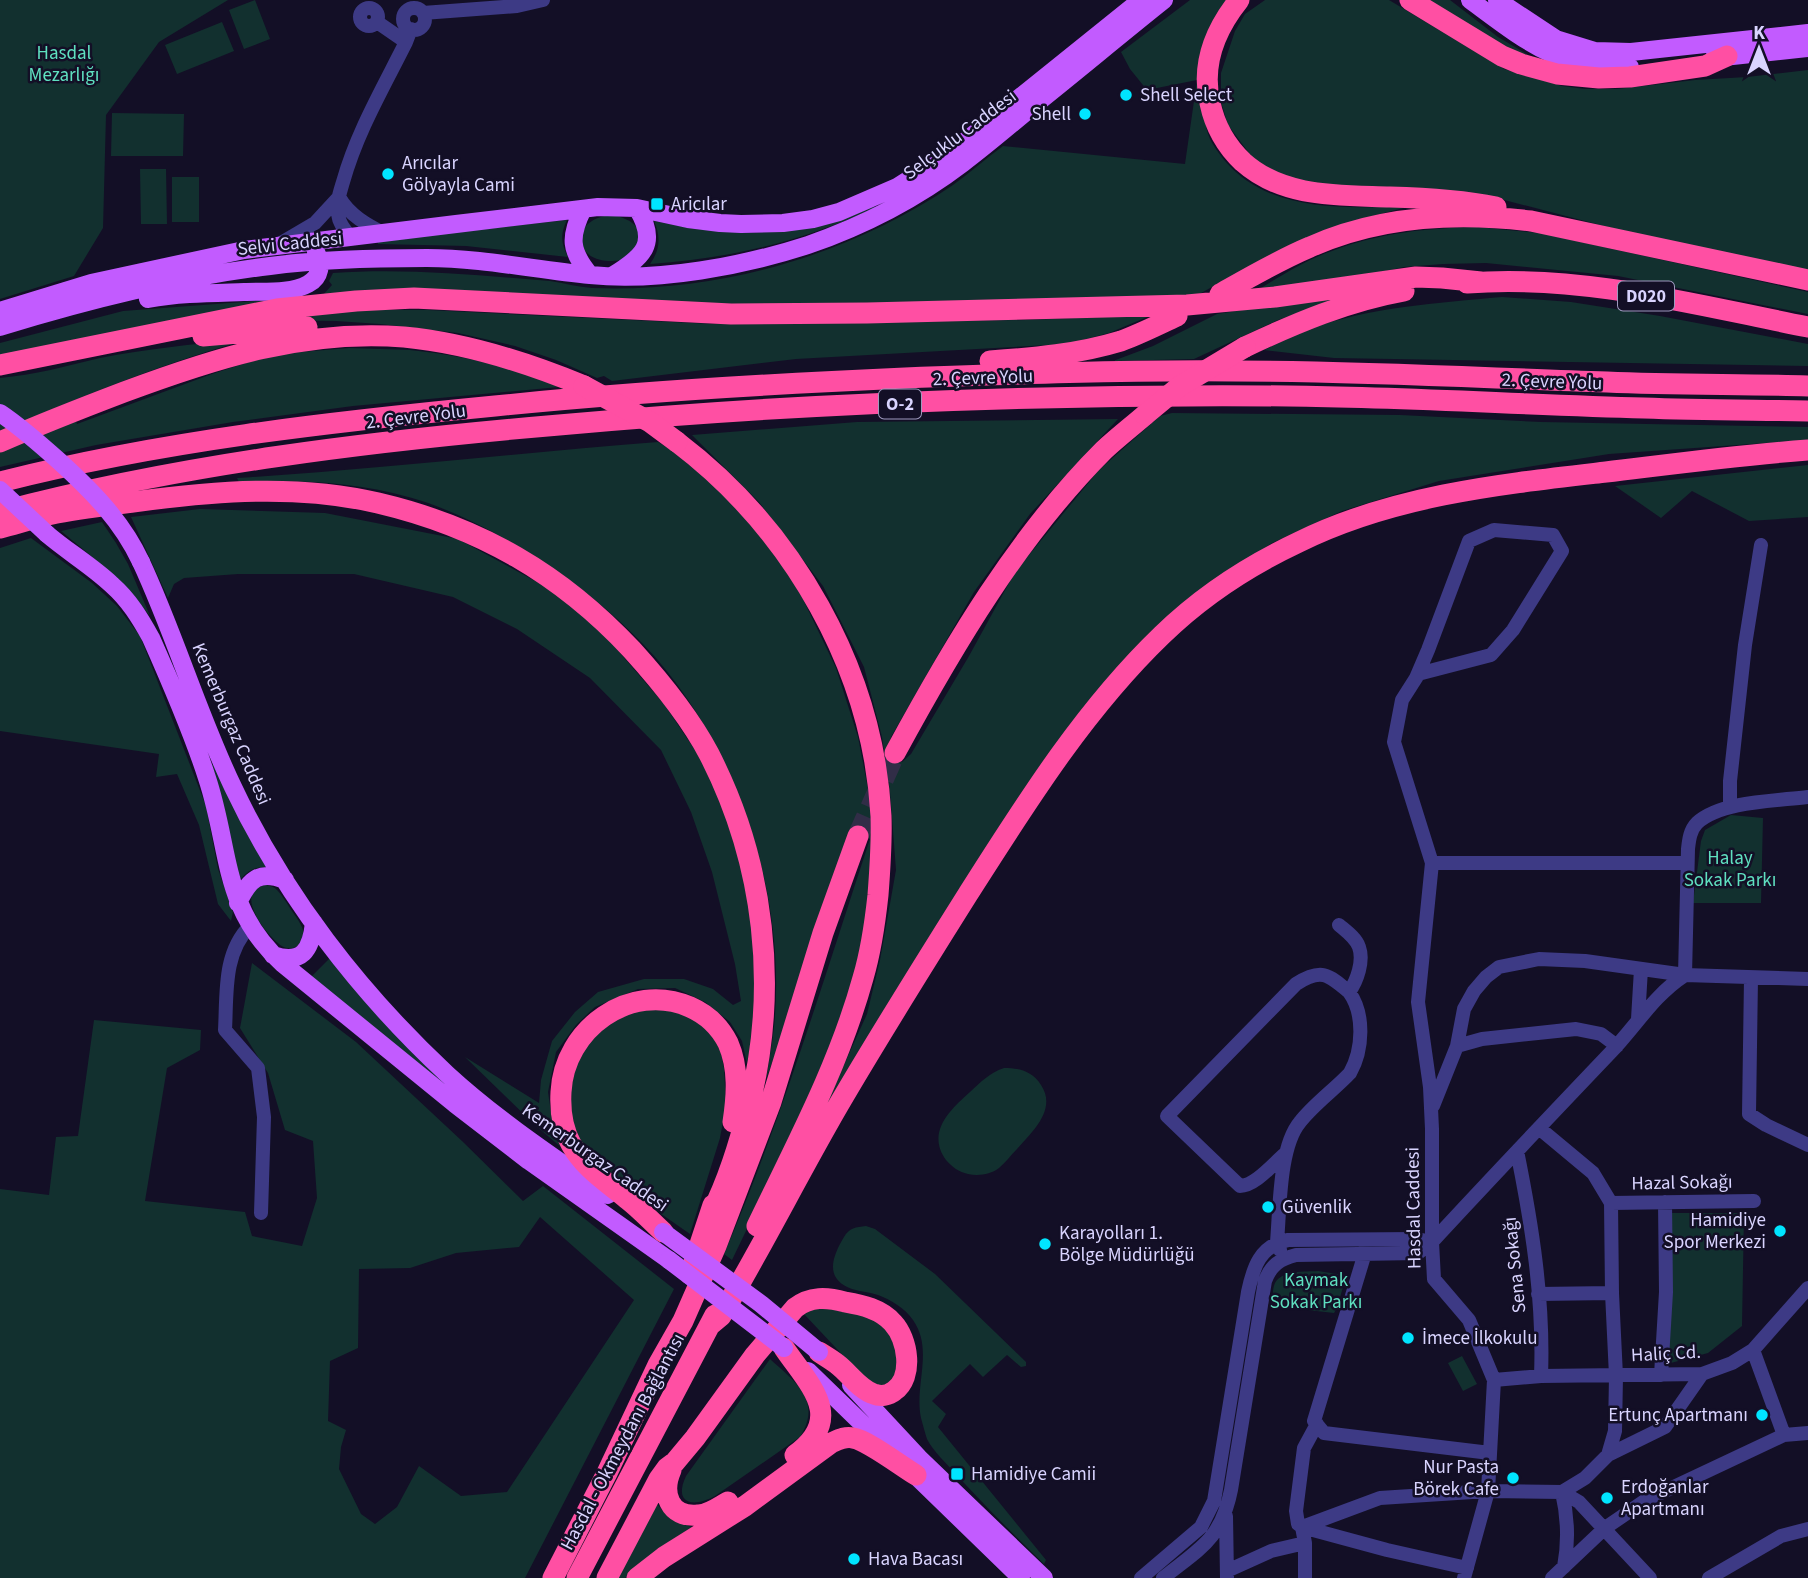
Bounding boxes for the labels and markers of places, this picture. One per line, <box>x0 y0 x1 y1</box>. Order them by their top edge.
place label: Shell Select <box>1140 82 1233 109</box>
marker: Shell Select <box>1118 87 1134 103</box>
place label: Shell <box>1031 101 1071 128</box>
marker: Shell <box>1077 106 1093 122</box>
place label: Arıcılar Gölyayla Cami <box>402 150 515 199</box>
marker: Arıcılar Gölyayla Cami <box>380 166 396 182</box>
place label: Aricılar <box>671 191 727 218</box>
marker: Aricılar <box>649 196 665 212</box>
place label: Güvenlik <box>1282 1194 1352 1221</box>
marker: Güvenlik <box>1260 1199 1276 1215</box>
place label: Hamidiye Spor Merkezi <box>1664 1207 1766 1256</box>
place label: Karayolları 1. Bölge Müdürlüğü <box>1059 1220 1195 1269</box>
marker: Hamidiye Spor Merkezi <box>1772 1223 1788 1239</box>
marker: Karayolları 1. Bölge Müdürlüğü <box>1037 1236 1053 1252</box>
place label: İmece İlkokulu <box>1422 1325 1538 1352</box>
marker: İmece İlkokulu <box>1400 1330 1416 1346</box>
place label: Ertunç Apartmanı <box>1608 1402 1748 1429</box>
marker: Ertunç Apartmanı <box>1754 1407 1770 1423</box>
place label: Nur Pasta Börek Cafe <box>1413 1454 1499 1503</box>
place label: Hamidiye Camii <box>971 1461 1096 1488</box>
marker: Hamidiye Camii <box>949 1466 965 1482</box>
marker: Nur Pasta Börek Cafe <box>1505 1470 1521 1486</box>
place label: Erdoğanlar Apartmanı <box>1621 1474 1709 1523</box>
marker: Erdoğanlar Apartmanı <box>1599 1490 1615 1506</box>
place label: Hava Bacası <box>868 1546 963 1573</box>
marker: Hava Bacası <box>846 1551 862 1567</box>

